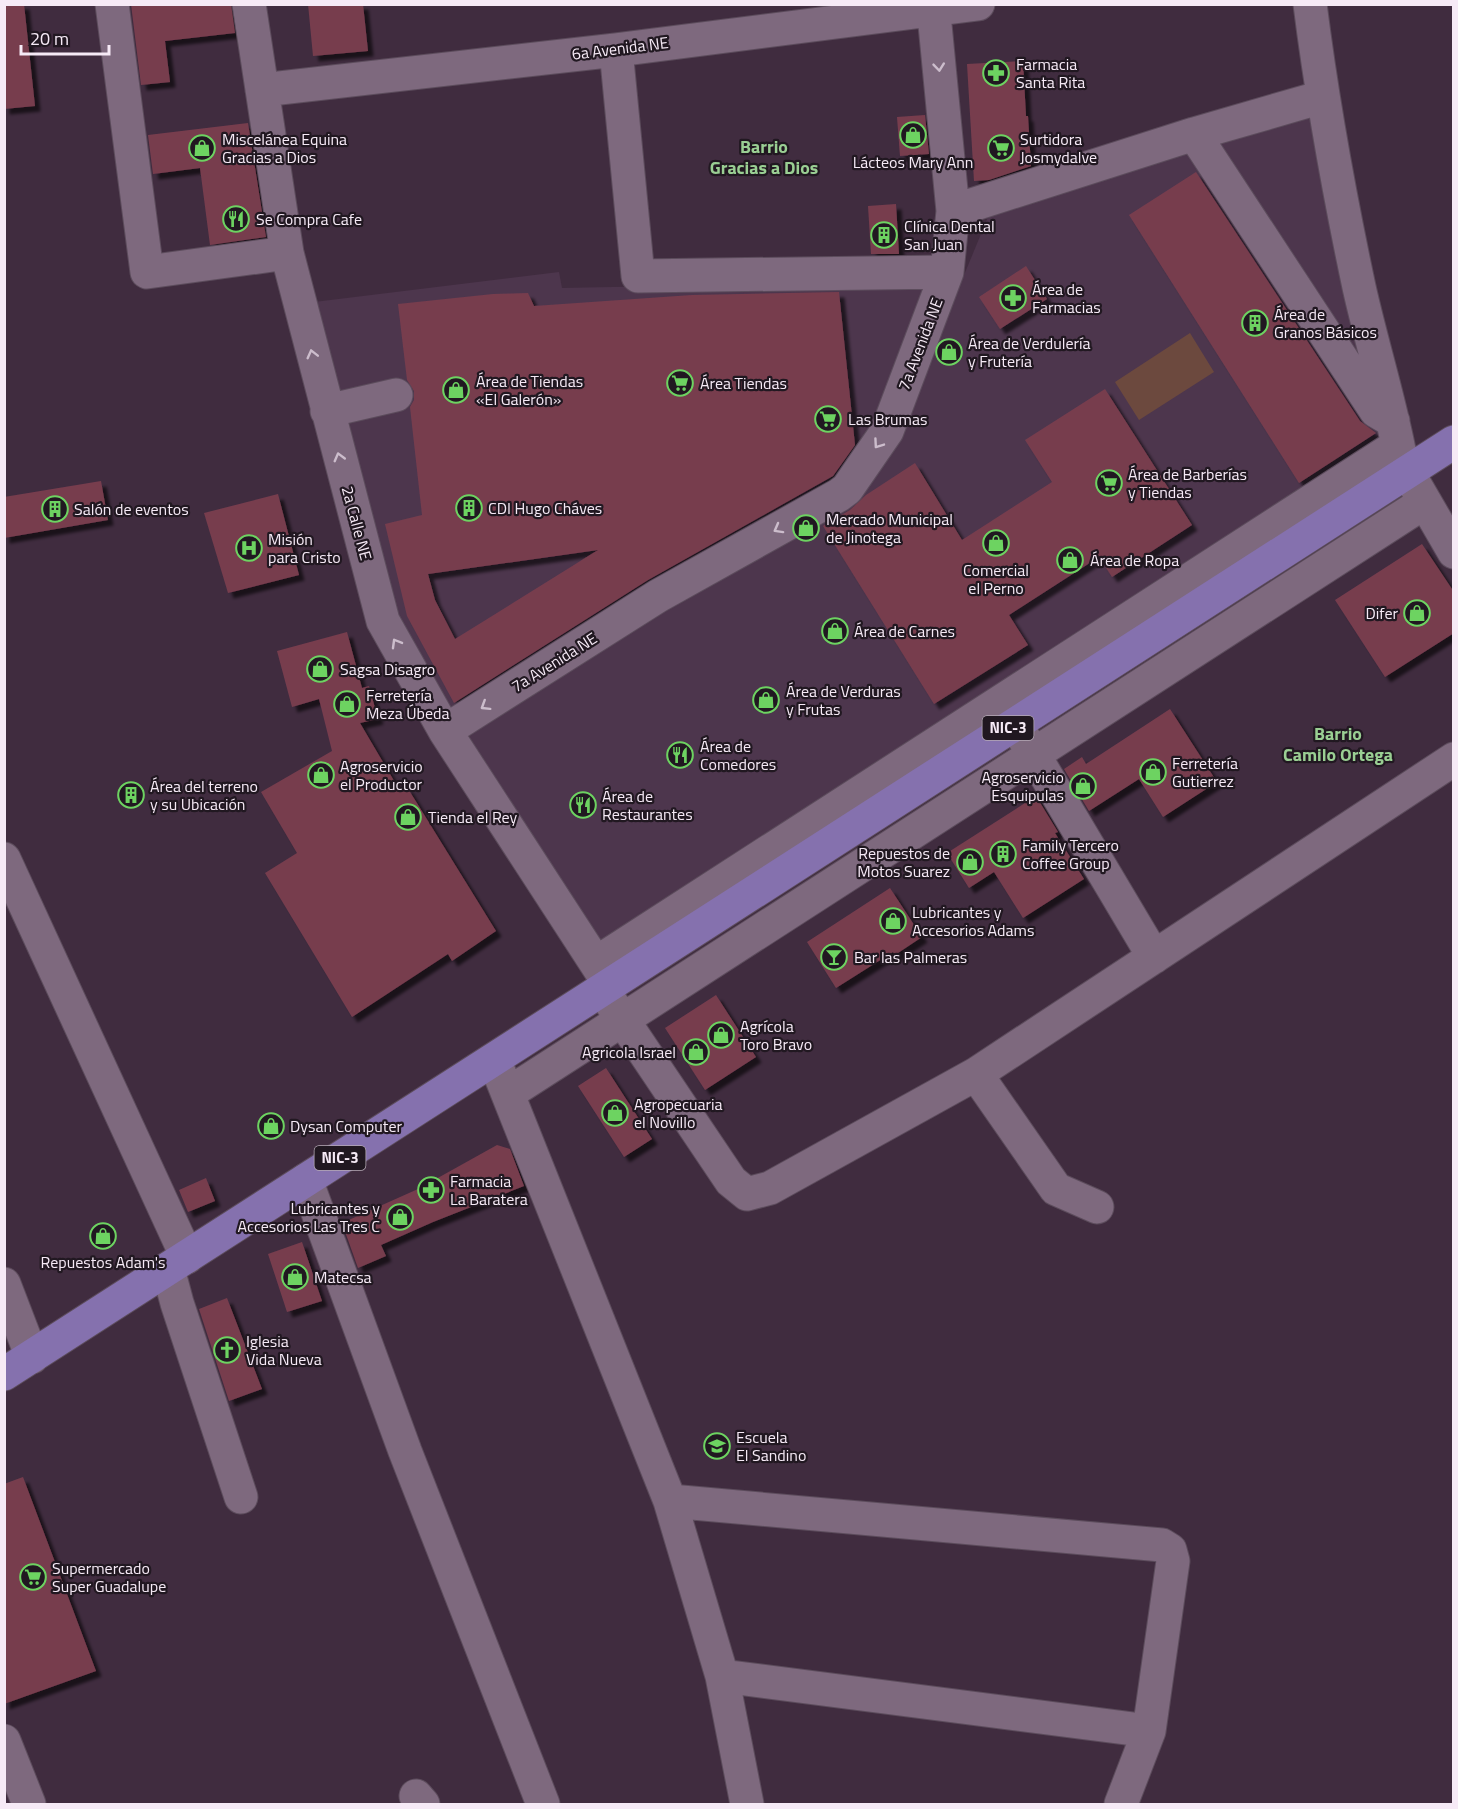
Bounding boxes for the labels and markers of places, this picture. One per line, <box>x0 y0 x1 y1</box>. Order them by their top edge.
place label: Farmacia Santa Rita <box>1016 52 1085 94</box>
pharmacy icon: Farmacia Santa Rita <box>981 58 1011 88</box>
shop icon: Lácteos Mary Ann <box>898 120 928 150</box>
place label: Miscelánea Equina Gracias a Dios <box>222 127 347 169</box>
place label: Surtidora Josmydalve <box>1020 127 1097 169</box>
shop icon: Miscelánea Equina Gracias a Dios <box>187 133 217 163</box>
supermarket icon: Surtidora Josmydalve <box>986 133 1016 163</box>
place label: Lácteos Mary Ann <box>853 150 973 174</box>
restaurant icon: Se Compra Cafe <box>221 204 251 234</box>
place label: Se Compra Cafe <box>256 207 362 231</box>
place label: Clínica Dental San Juan <box>904 214 995 256</box>
building icon: Clínica Dental San Juan <box>869 220 899 250</box>
place label: Área de Farmacias <box>1032 277 1101 319</box>
pharmacy icon: Área de Farmacias <box>998 283 1028 313</box>
place label: Área de Granos Básicos <box>1274 302 1377 344</box>
building icon: Área de Granos Básicos <box>1240 308 1270 338</box>
place label: Área de Verdulería y Frutería <box>968 331 1091 373</box>
shop icon: Área de Verdulería y Frutería <box>934 337 964 367</box>
supermarket icon: Área Tiendas <box>665 368 695 398</box>
place label: Área de Tiendas «El Galerón» <box>476 369 583 411</box>
place label: Área Tiendas <box>700 371 787 395</box>
shop icon: Área de Tiendas «El Galerón» <box>441 375 471 405</box>
supermarket icon: Las Brumas <box>813 404 843 434</box>
place label: Las Brumas <box>848 407 927 431</box>
place label: Área de Barberías y Tiendas <box>1128 462 1247 504</box>
supermarket icon: Área de Barberías y Tiendas <box>1094 468 1124 498</box>
building icon: CDI Hugo Cháves <box>454 493 484 523</box>
building icon: Salón de eventos <box>40 494 70 524</box>
place label: CDI Hugo Cháves <box>488 496 602 520</box>
place label: Salón de eventos <box>74 497 189 521</box>
place label: Mercado Municipal de Jinotega <box>826 507 953 549</box>
shop icon: Mercado Municipal de Jinotega <box>791 513 821 543</box>
place label: Misión para Cristo <box>268 527 341 569</box>
shop icon: Comercial el Perno <box>981 528 1011 558</box>
hospital icon: Misión para Cristo <box>234 533 264 563</box>
shop icon: Área de Ropa <box>1055 545 1085 575</box>
place label: Área de Ropa <box>1090 548 1179 572</box>
place label: Comercial el Perno <box>963 558 1029 600</box>
shop icon: Difer <box>1402 598 1432 628</box>
place label: Difer <box>1365 601 1398 625</box>
shop icon: Área de Carnes <box>820 616 850 646</box>
place label: Área de Carnes <box>854 619 955 643</box>
shop icon: Sagsa Disagro <box>305 654 335 684</box>
place label: Sagsa Disagro <box>340 657 435 681</box>
place label: Área de Verduras y Frutas <box>786 679 901 721</box>
place label: Ferretería Meza Úbeda <box>366 683 450 725</box>
shop icon: Área de Verduras y Frutas <box>751 685 781 715</box>
shop icon: Ferretería Meza Úbeda <box>332 689 362 719</box>
place label: Área de Comedores <box>700 734 776 776</box>
restaurant icon: Área de Comedores <box>665 740 695 770</box>
place label: Ferretería Gutierrez <box>1172 751 1238 793</box>
place label: Agroservicio el Productor <box>340 754 423 796</box>
shop icon: Ferretería Gutierrez <box>1138 757 1168 787</box>
shop icon: Agroservicio el Productor <box>306 760 336 790</box>
place label: Agroservicio Esquipulas <box>981 765 1064 807</box>
shop icon: Agroservicio Esquipulas <box>1068 771 1098 801</box>
place label: Área del terreno y su Ubicación <box>150 774 258 816</box>
building icon: Área del terreno y su Ubicación <box>116 780 146 810</box>
place label: Área de Restaurantes <box>602 784 693 826</box>
restaurant icon: Área de Restaurantes <box>568 790 598 820</box>
shop icon: Tienda el Rey <box>393 802 423 832</box>
place label: Tienda el Rey <box>428 805 518 829</box>
place label: Family Tercero Coffee Group <box>1022 833 1119 875</box>
building icon: Family Tercero Coffee Group <box>988 839 1018 869</box>
place label: Repuestos de Motos Suarez <box>857 841 950 883</box>
shop icon: Repuestos de Motos Suarez <box>955 847 985 877</box>
place label: Lubricantes y Accesorios Adams <box>912 900 1034 942</box>
shop icon: Lubricantes y Accesorios Adams <box>878 906 908 936</box>
bar icon: Bar las Palmeras <box>819 942 849 972</box>
place label: Bar las Palmeras <box>854 945 967 969</box>
place label: Agrícola Toro Bravo <box>740 1014 812 1056</box>
shop icon: Agrícola Toro Bravo <box>706 1020 736 1050</box>
shop icon: Agricola Israel <box>681 1037 711 1067</box>
place label: Agricola Israel <box>582 1040 676 1064</box>
place label: Agropecuaria el Novillo <box>634 1092 723 1134</box>
shop icon: Agropecuaria el Novillo <box>600 1098 630 1128</box>
shop icon: Dysan Computer <box>256 1111 286 1141</box>
place label: Dysan Computer <box>290 1114 402 1138</box>
place label: Farmacia La Baratera <box>450 1169 528 1211</box>
pharmacy icon: Farmacia La Baratera <box>416 1175 446 1205</box>
place label: Lubricantes y Accesorios Las Tres C <box>238 1196 380 1238</box>
shop icon: Lubricantes y Accesorios Las Tres C <box>385 1202 415 1232</box>
shop icon: Repuestos Adam's <box>88 1221 118 1251</box>
place label: Repuestos Adam's <box>40 1250 166 1274</box>
shop icon: Matecsa <box>280 1262 310 1292</box>
place label: Matecsa <box>314 1265 372 1289</box>
place label: Iglesia Vida Nueva <box>246 1329 322 1371</box>
church icon: Iglesia Vida Nueva <box>212 1335 242 1365</box>
place label: Escuela El Sandino <box>736 1425 806 1467</box>
school or university icon: Escuela El Sandino <box>702 1431 732 1461</box>
place label: Supermercado Super Guadalupe <box>52 1556 166 1598</box>
supermarket icon: Supermercado Super Guadalupe <box>18 1562 48 1592</box>

